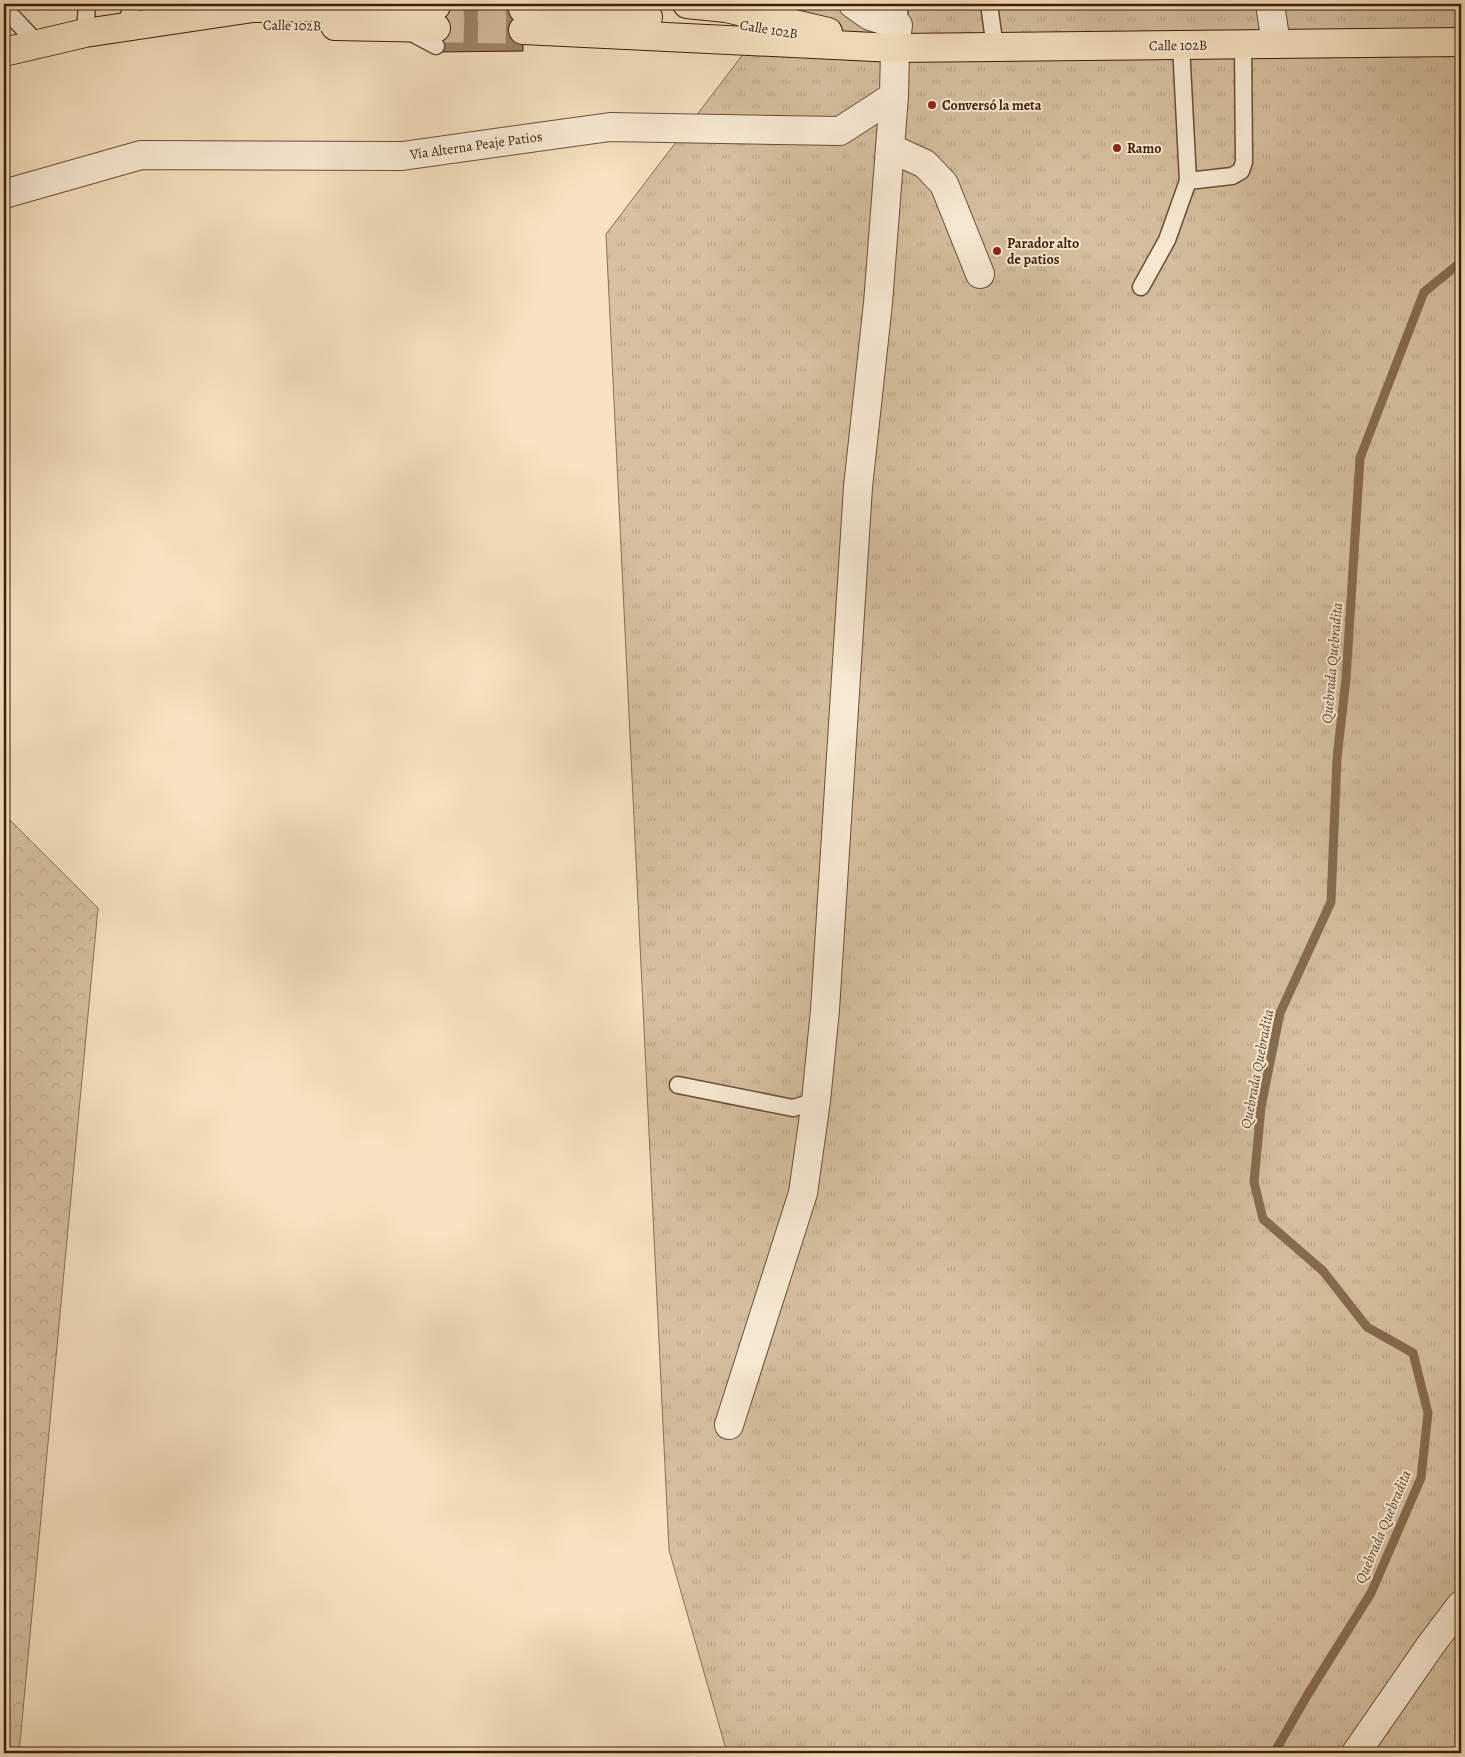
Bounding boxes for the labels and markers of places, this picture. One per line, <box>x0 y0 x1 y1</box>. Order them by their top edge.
place label: Conversó la meta <box>942 96 1042 115</box>
marker: Conversó la meta <box>926 99 938 111</box>
place label: Ramo <box>1127 139 1162 158</box>
marker: Ramo <box>1111 142 1123 154</box>
place label: Parador alto de patios <box>1007 234 1079 269</box>
marker: Parador alto de patios <box>991 245 1003 257</box>

